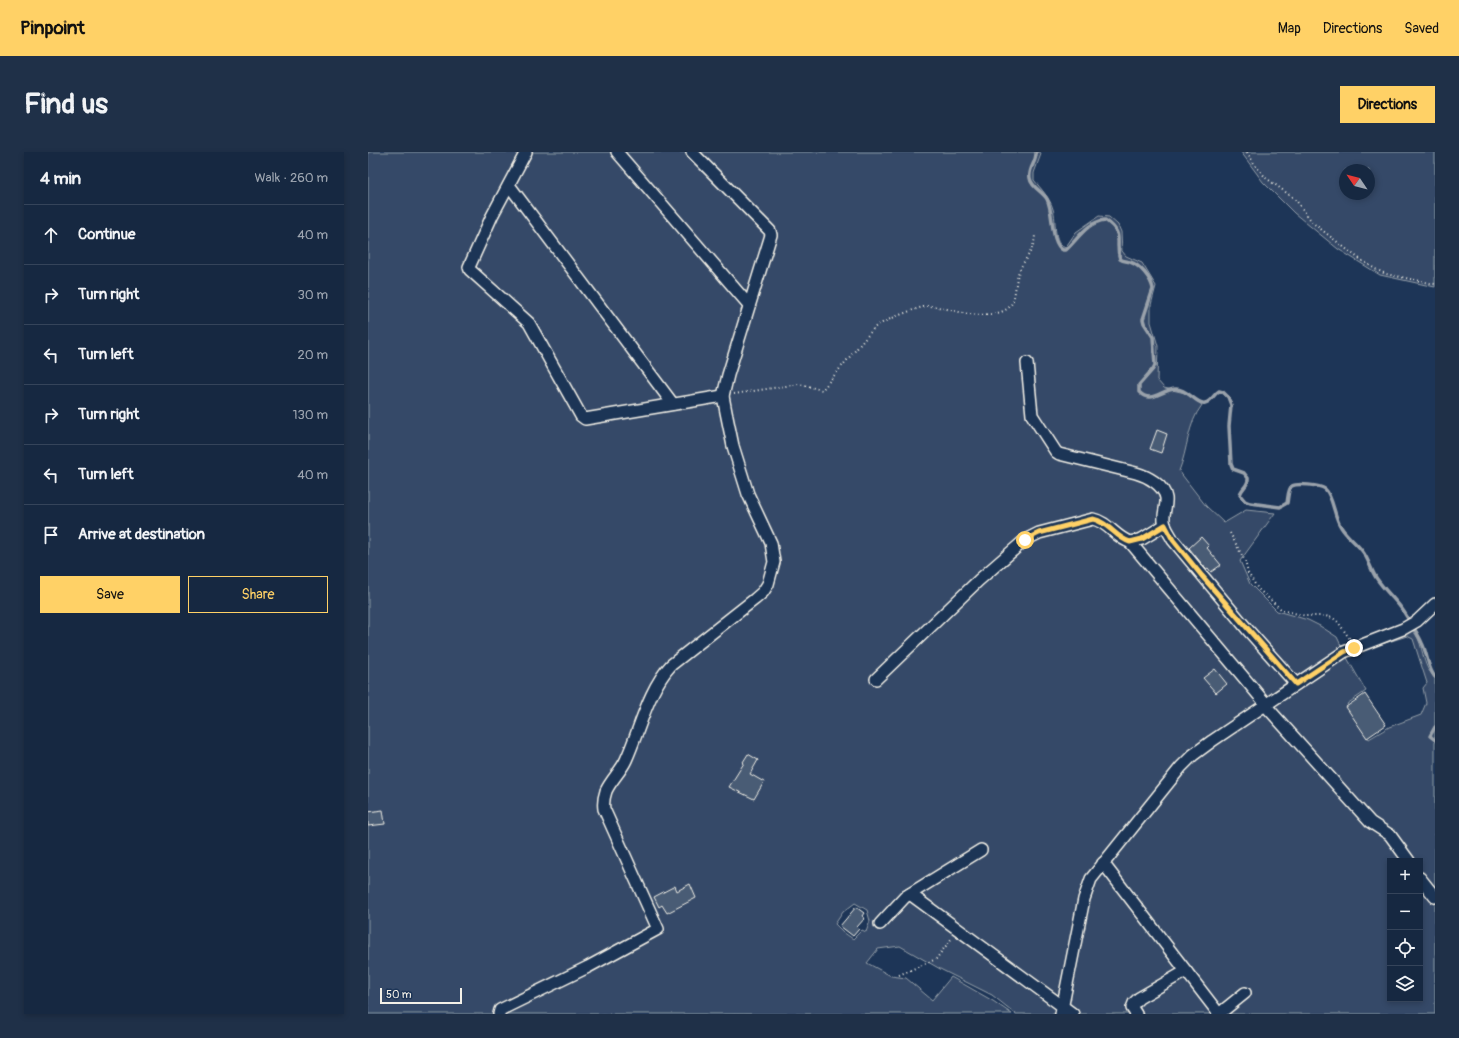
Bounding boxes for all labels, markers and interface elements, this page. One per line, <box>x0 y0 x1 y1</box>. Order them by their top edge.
text: Pinpoint <box>20 16 85 40</box>
text: Map <box>1278 20 1301 37</box>
text: Directions <box>1323 20 1382 37</box>
text: Saved <box>1404 20 1439 37</box>
button: Directions <box>1340 86 1435 123</box>
text: Find us <box>24 87 108 122</box>
north arrow <box>1339 164 1375 200</box>
text: 4 min <box>40 168 81 189</box>
text: Walk · 260 m <box>254 170 328 186</box>
icon: ahead <box>40 224 62 246</box>
text: Continue <box>78 225 136 244</box>
text: 40 m <box>297 227 328 243</box>
icon: right <box>40 284 62 306</box>
text: Turn right <box>78 285 139 304</box>
text: 30 m <box>298 287 328 303</box>
icon: left <box>40 344 62 366</box>
text: Turn left <box>78 345 134 364</box>
text: 20 m <box>297 347 328 363</box>
icon: right <box>40 404 62 426</box>
text: Turn right <box>78 405 139 424</box>
text: 130 m <box>292 407 328 423</box>
icon: left <box>40 464 62 486</box>
text: Turn left <box>78 465 134 484</box>
text: 40 m <box>297 467 328 483</box>
icon: arrive <box>40 524 62 546</box>
text: Arrive at destination <box>78 525 205 544</box>
route start <box>1016 531 1034 549</box>
button: Save <box>40 576 180 613</box>
button: Share <box>188 576 328 613</box>
route end <box>1345 639 1363 657</box>
map controls <box>1387 858 1423 1002</box>
button: + <box>1387 858 1423 894</box>
button: − <box>1387 894 1423 930</box>
button: locate <box>1387 930 1423 966</box>
button: layers <box>1387 966 1423 1002</box>
scale bar <box>380 986 462 1005</box>
text: 50 m <box>386 988 412 1001</box>

